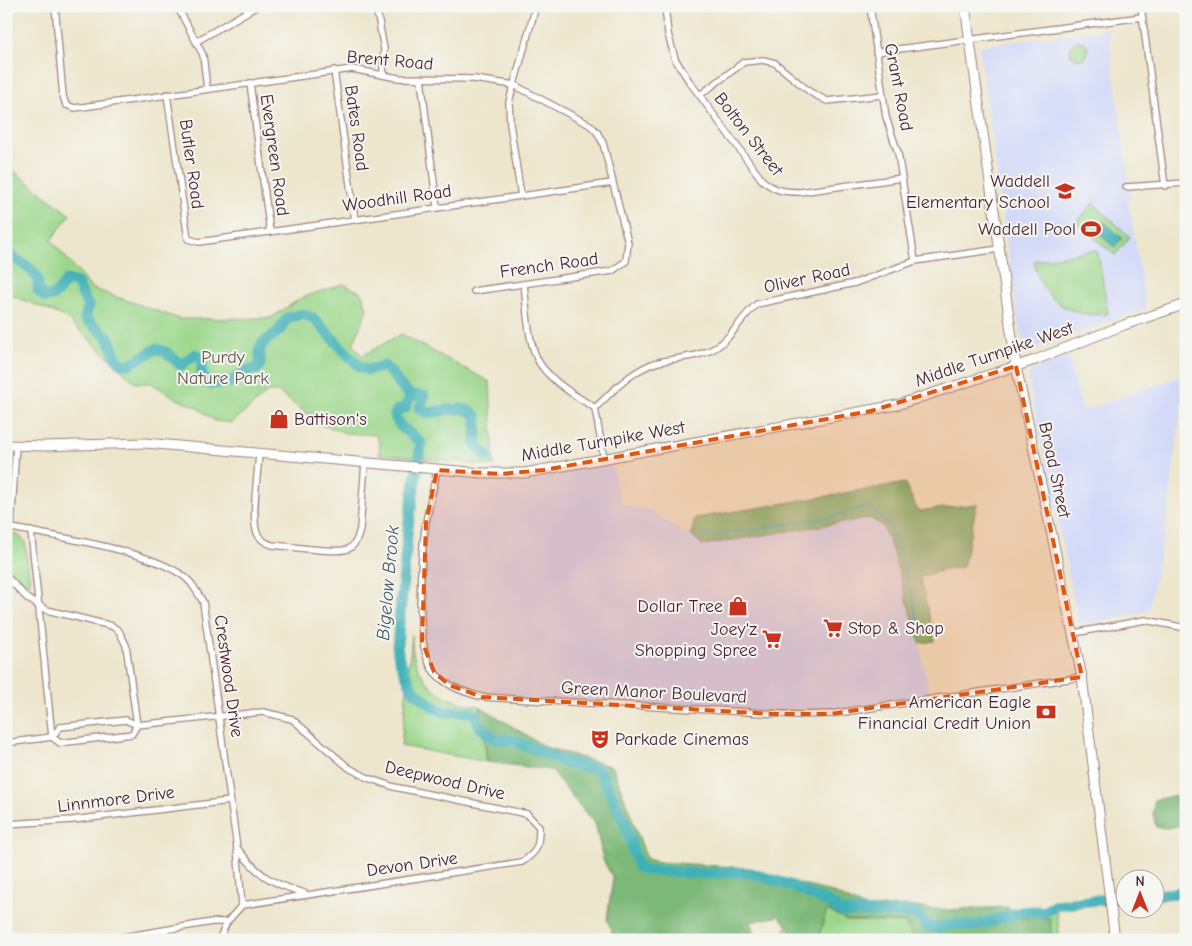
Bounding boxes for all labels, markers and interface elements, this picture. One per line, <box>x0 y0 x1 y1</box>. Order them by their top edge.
street label: Grant Road <box>880 41 917 133</box>
street label: Brent Road <box>346 46 434 75</box>
street label: Bates Road <box>340 84 373 172</box>
street label: Bolton Street <box>710 89 788 181</box>
street label: Evergreen Road <box>256 93 293 217</box>
street label: Butler Road <box>175 118 208 210</box>
place label: Waddell Elementary School <box>906 171 1050 213</box>
street label: Woodhill Road <box>341 180 453 217</box>
school or university icon: Waddell Elementary School <box>1054 180 1076 202</box>
sports icon: Waddell Pool <box>1080 218 1102 240</box>
place label: Waddell Pool <box>978 219 1076 240</box>
street label: French Road <box>498 248 600 283</box>
street label: Oliver Road <box>762 259 852 298</box>
street label: Middle Turnpike West <box>912 317 1077 391</box>
park label: Purdy Nature Park <box>177 347 269 389</box>
shop icon: Battison's <box>268 408 290 430</box>
place label: Battison's <box>294 409 367 430</box>
street label: Middle Turnpike West <box>520 417 687 466</box>
street label: Broad Street <box>1034 420 1075 521</box>
water label: Bigelow Brook <box>372 524 404 642</box>
shop icon: Dollar Tree <box>727 595 749 617</box>
place label: Dollar Tree <box>638 596 723 617</box>
street label: Crestwood Drive <box>210 614 247 739</box>
supermarket icon: Stop & Shop <box>822 617 844 639</box>
place label: Stop & Shop <box>848 618 944 639</box>
place label: Joey'z Shopping Spree <box>635 619 757 661</box>
supermarket icon: Joey'z Shopping Spree <box>761 628 783 650</box>
street label: Green Manor Boulevard <box>560 677 747 708</box>
place label: American Eagle Financial Credit Union <box>858 692 1031 734</box>
bank icon: American Eagle Financial Credit Union <box>1035 701 1057 723</box>
theatre icon: Parkade Cinemas <box>589 728 611 750</box>
place label: Parkade Cinemas <box>615 729 749 750</box>
street label: Deepwood Drive <box>383 756 507 805</box>
street label: Linnmore Drive <box>56 782 176 817</box>
street label: Devon Drive <box>365 848 459 881</box>
north arrow <box>1114 868 1164 918</box>
text: N <box>1135 873 1145 890</box>

